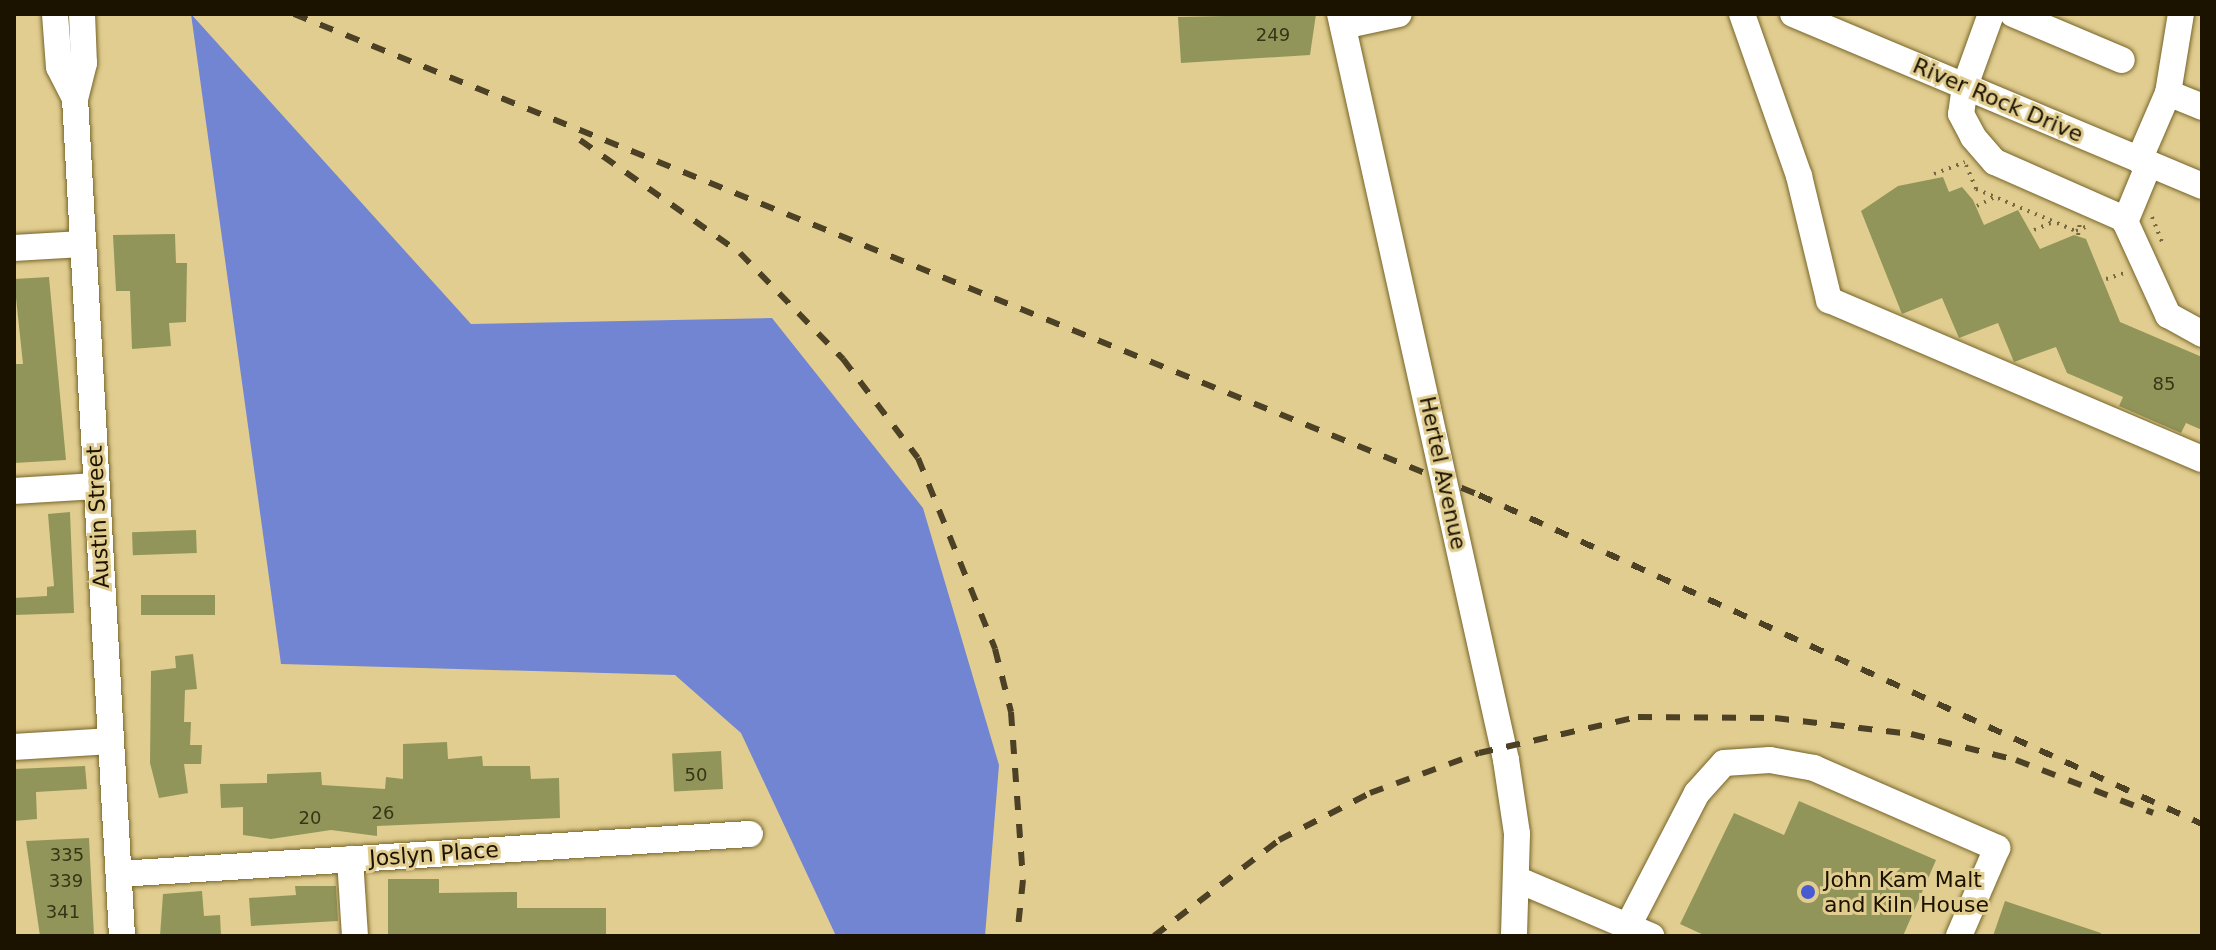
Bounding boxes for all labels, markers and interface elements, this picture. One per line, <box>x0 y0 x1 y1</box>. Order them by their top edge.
house number: 249 <box>1256 24 1290 46</box>
street label: River Rock Drive <box>1909 52 2087 148</box>
house number: 85 <box>2153 373 2175 395</box>
street label: Hertel Avenue <box>1414 394 1472 552</box>
street label: Austin Street <box>81 445 115 589</box>
house number: 50 <box>685 764 707 786</box>
house number: 26 <box>372 802 394 824</box>
house number: 20 <box>299 807 321 829</box>
street label: Joslyn Place <box>368 836 500 872</box>
house number: 335 <box>50 844 84 866</box>
place label: John Kam Malt and Kiln House <box>1824 866 1989 918</box>
house number: 339 <box>49 870 83 892</box>
marker: John Kam Malt and Kiln House <box>1799 883 1817 901</box>
house number: 341 <box>46 901 80 923</box>

